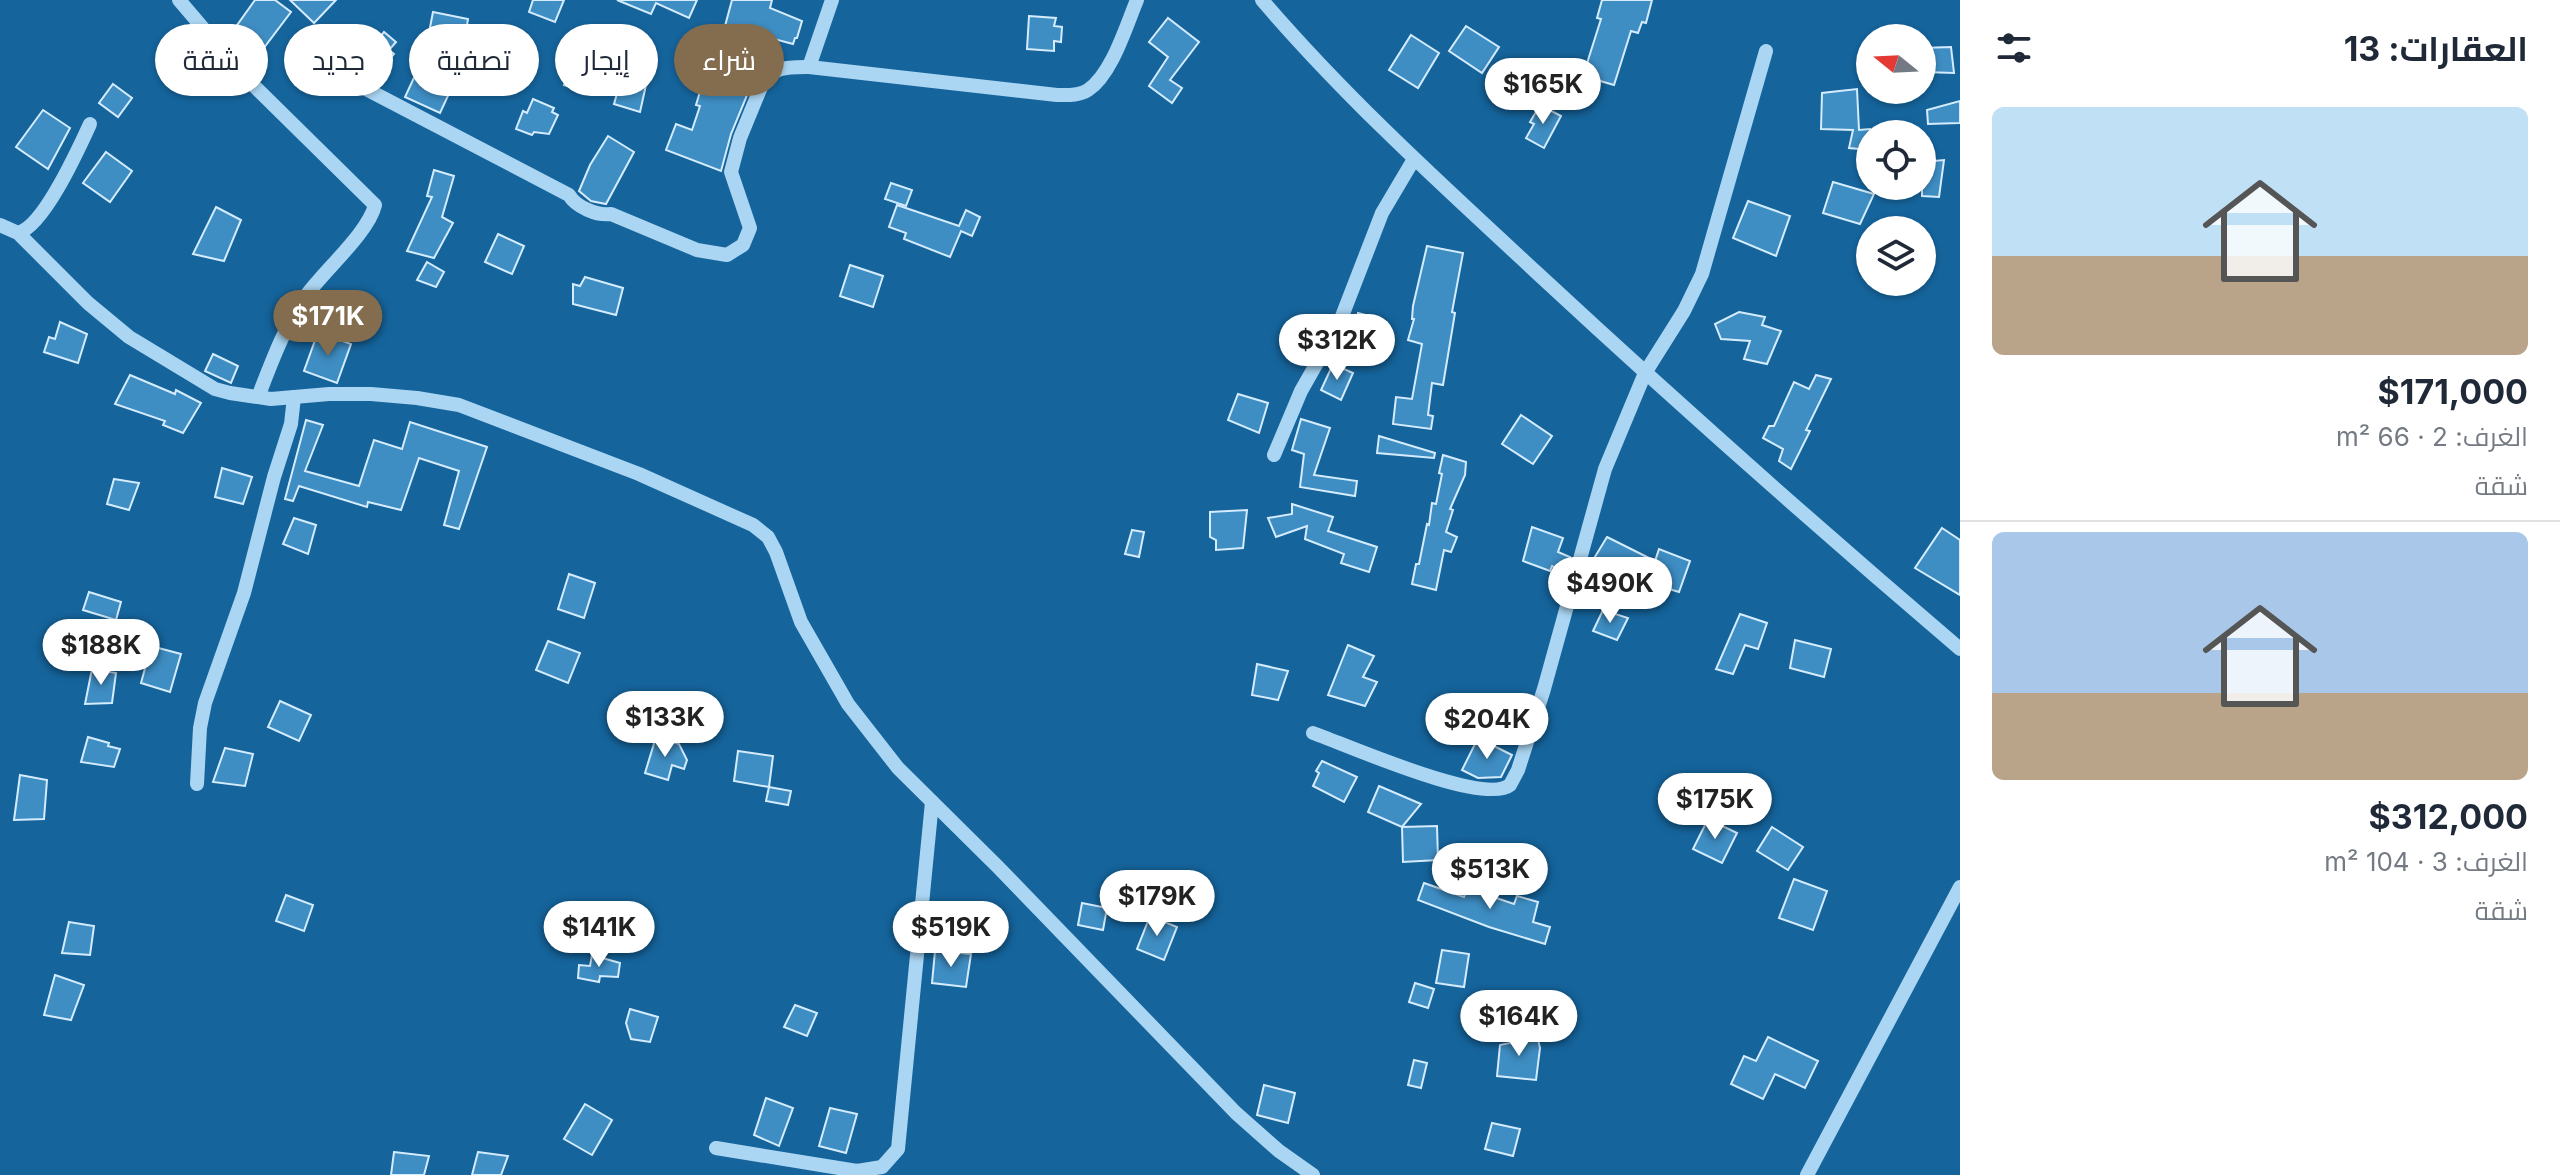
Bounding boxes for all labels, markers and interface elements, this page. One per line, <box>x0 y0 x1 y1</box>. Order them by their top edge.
chip: شقة <box>155 24 268 96</box>
chip: جديد <box>284 24 393 96</box>
chip: تصفية <box>409 24 539 96</box>
chip: إيجار <box>555 24 658 96</box>
chip: شراء <box>674 24 784 96</box>
north arrow <box>1856 24 1936 104</box>
map controls <box>1856 24 1936 296</box>
icon: filters <box>1992 26 2036 70</box>
text: العقارات: 13 <box>2344 28 2528 69</box>
pin: $165K <box>1487 58 1599 126</box>
text: $165K <box>1503 68 1583 99</box>
button: locate <box>1856 120 1936 200</box>
icon: home <box>2188 159 2332 303</box>
button: layers <box>1856 216 1936 296</box>
pin: $171K <box>272 290 384 358</box>
text: $171K <box>291 300 365 331</box>
pin: $312K <box>1281 314 1393 382</box>
text: $312K <box>1297 324 1377 355</box>
text: $171,000 <box>2378 371 2528 412</box>
text: الغرف: 2 · 66 m² <box>2336 421 2528 452</box>
text: شقة <box>2475 470 2528 501</box>
pin: $490K <box>1554 557 1666 625</box>
text: $490K <box>1566 567 1654 598</box>
icon: home <box>2188 584 2332 728</box>
pin: $188K <box>45 619 157 687</box>
text: $188K <box>61 629 141 660</box>
pin: $133K <box>609 691 721 759</box>
pin: $204K <box>1431 693 1543 761</box>
text: $133K <box>625 701 705 732</box>
text: $204K <box>1443 703 1531 734</box>
pin: $175K <box>1659 773 1771 841</box>
text: $175K <box>1676 783 1754 814</box>
text: $312,000 <box>2369 796 2528 837</box>
pin: $513K <box>1434 843 1546 911</box>
text: الغرف: 3 · 104 m² <box>2324 846 2528 877</box>
text: $513K <box>1450 853 1530 884</box>
pin: $179K <box>1101 870 1213 938</box>
text: $179K <box>1118 880 1196 911</box>
text: شقة <box>2475 895 2528 926</box>
pin: $141K <box>543 901 655 969</box>
pin: $519K <box>895 901 1007 969</box>
text: $141K <box>562 911 636 942</box>
text: $519K <box>911 911 991 942</box>
pin: $164K <box>1463 990 1575 1058</box>
text: $164K <box>1478 1000 1560 1031</box>

